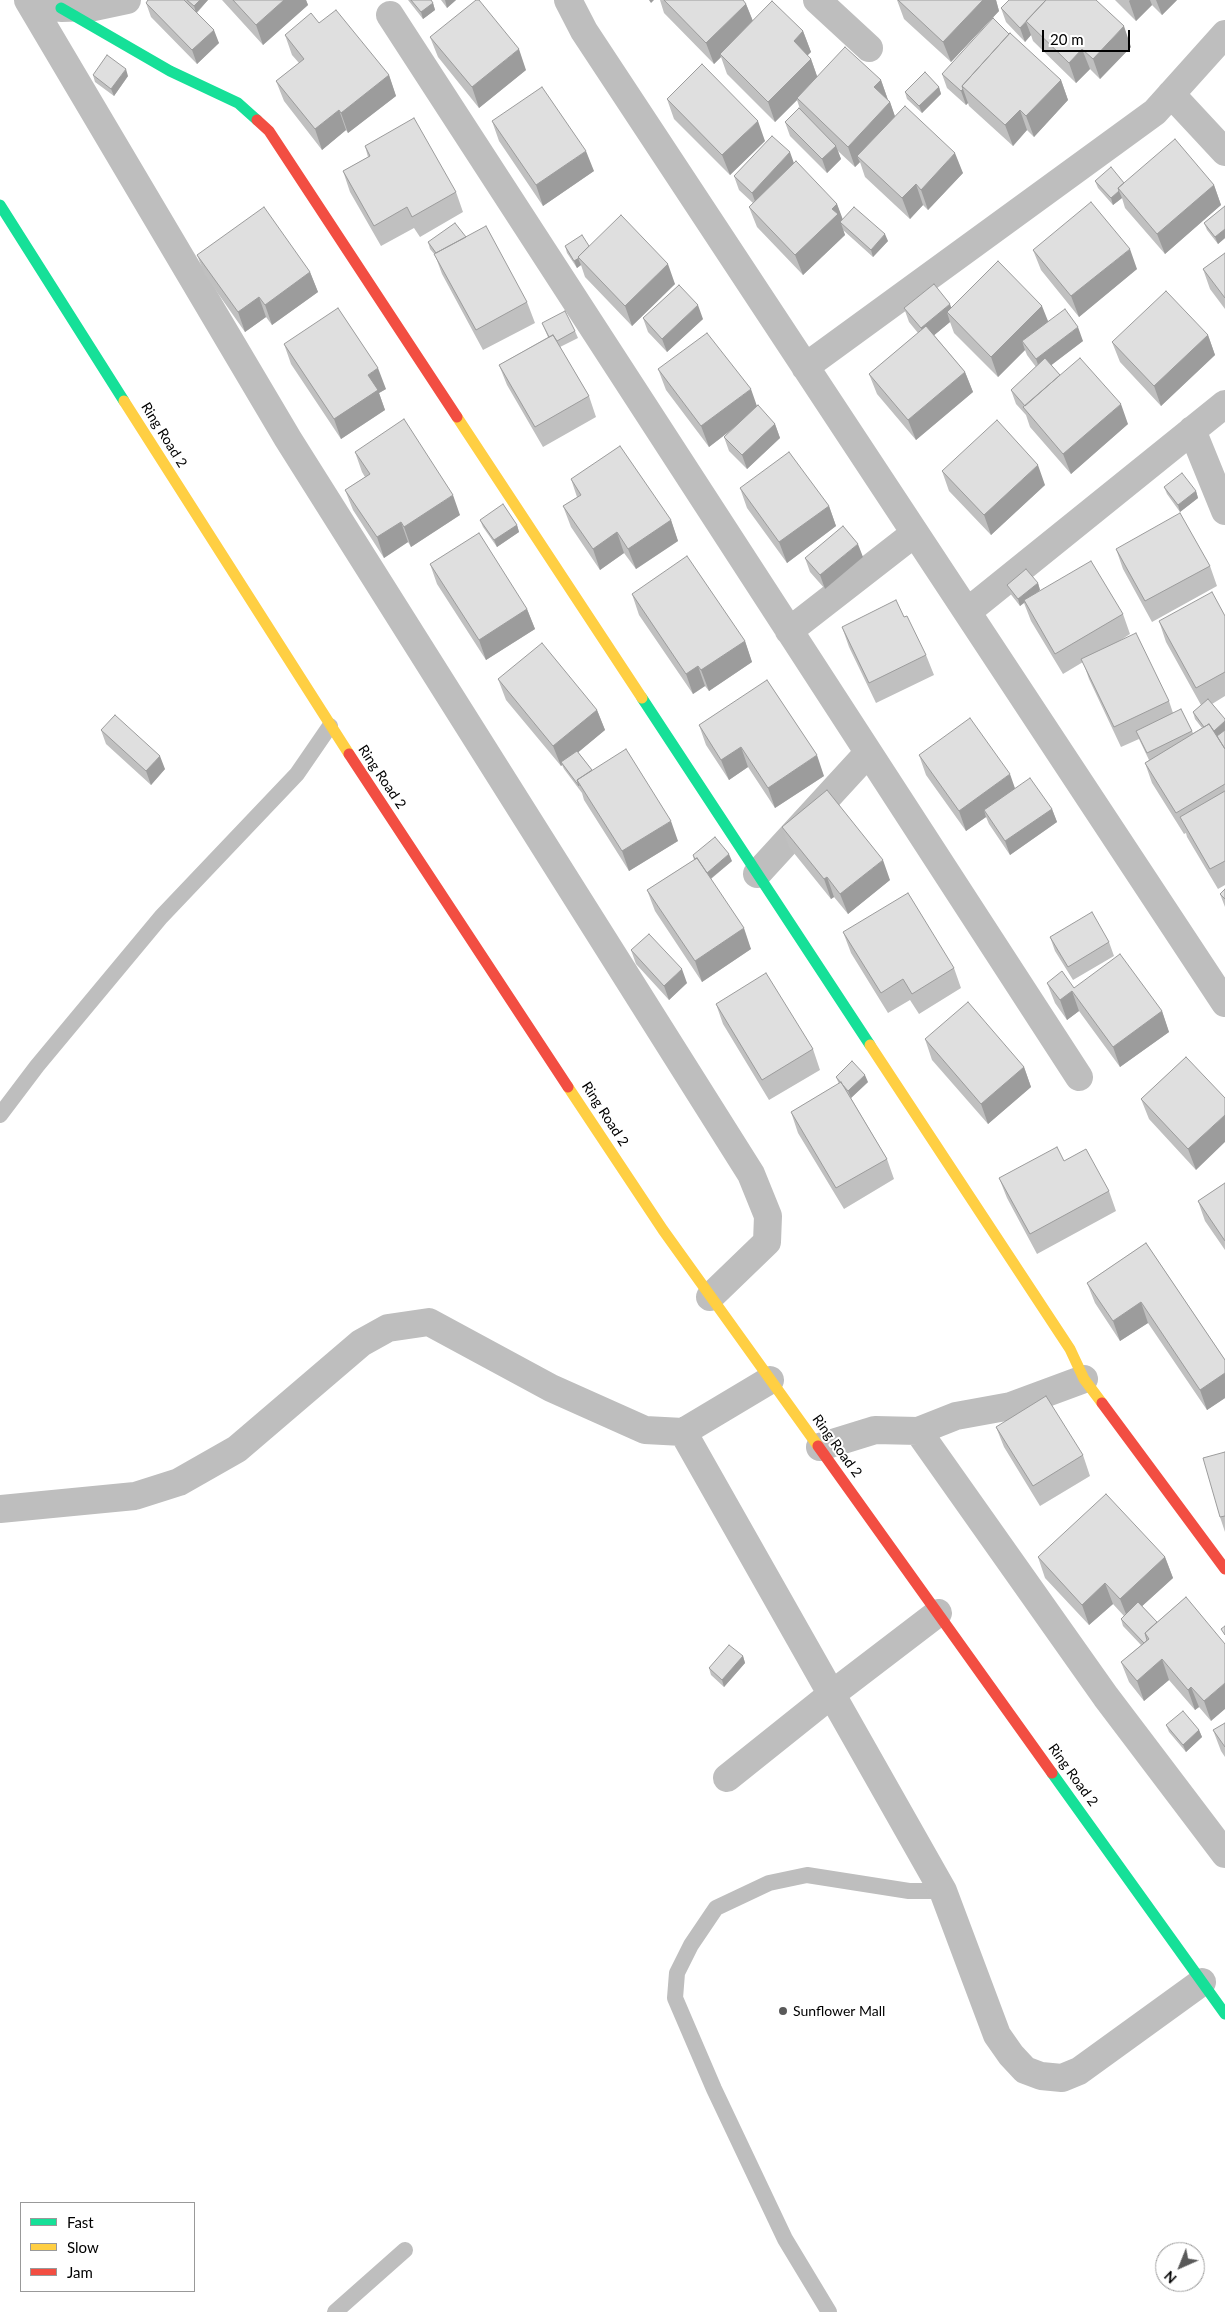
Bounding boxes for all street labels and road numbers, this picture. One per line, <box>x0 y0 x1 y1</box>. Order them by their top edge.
street label: Ring Road 2 <box>137 399 191 471</box>
street label: Ring Road 2 <box>354 742 410 812</box>
street label: Ring Road 2 <box>578 1079 632 1149</box>
street label: Ring Road 2 <box>809 1411 865 1481</box>
street label: Ring Road 2 <box>1045 1740 1101 1810</box>

